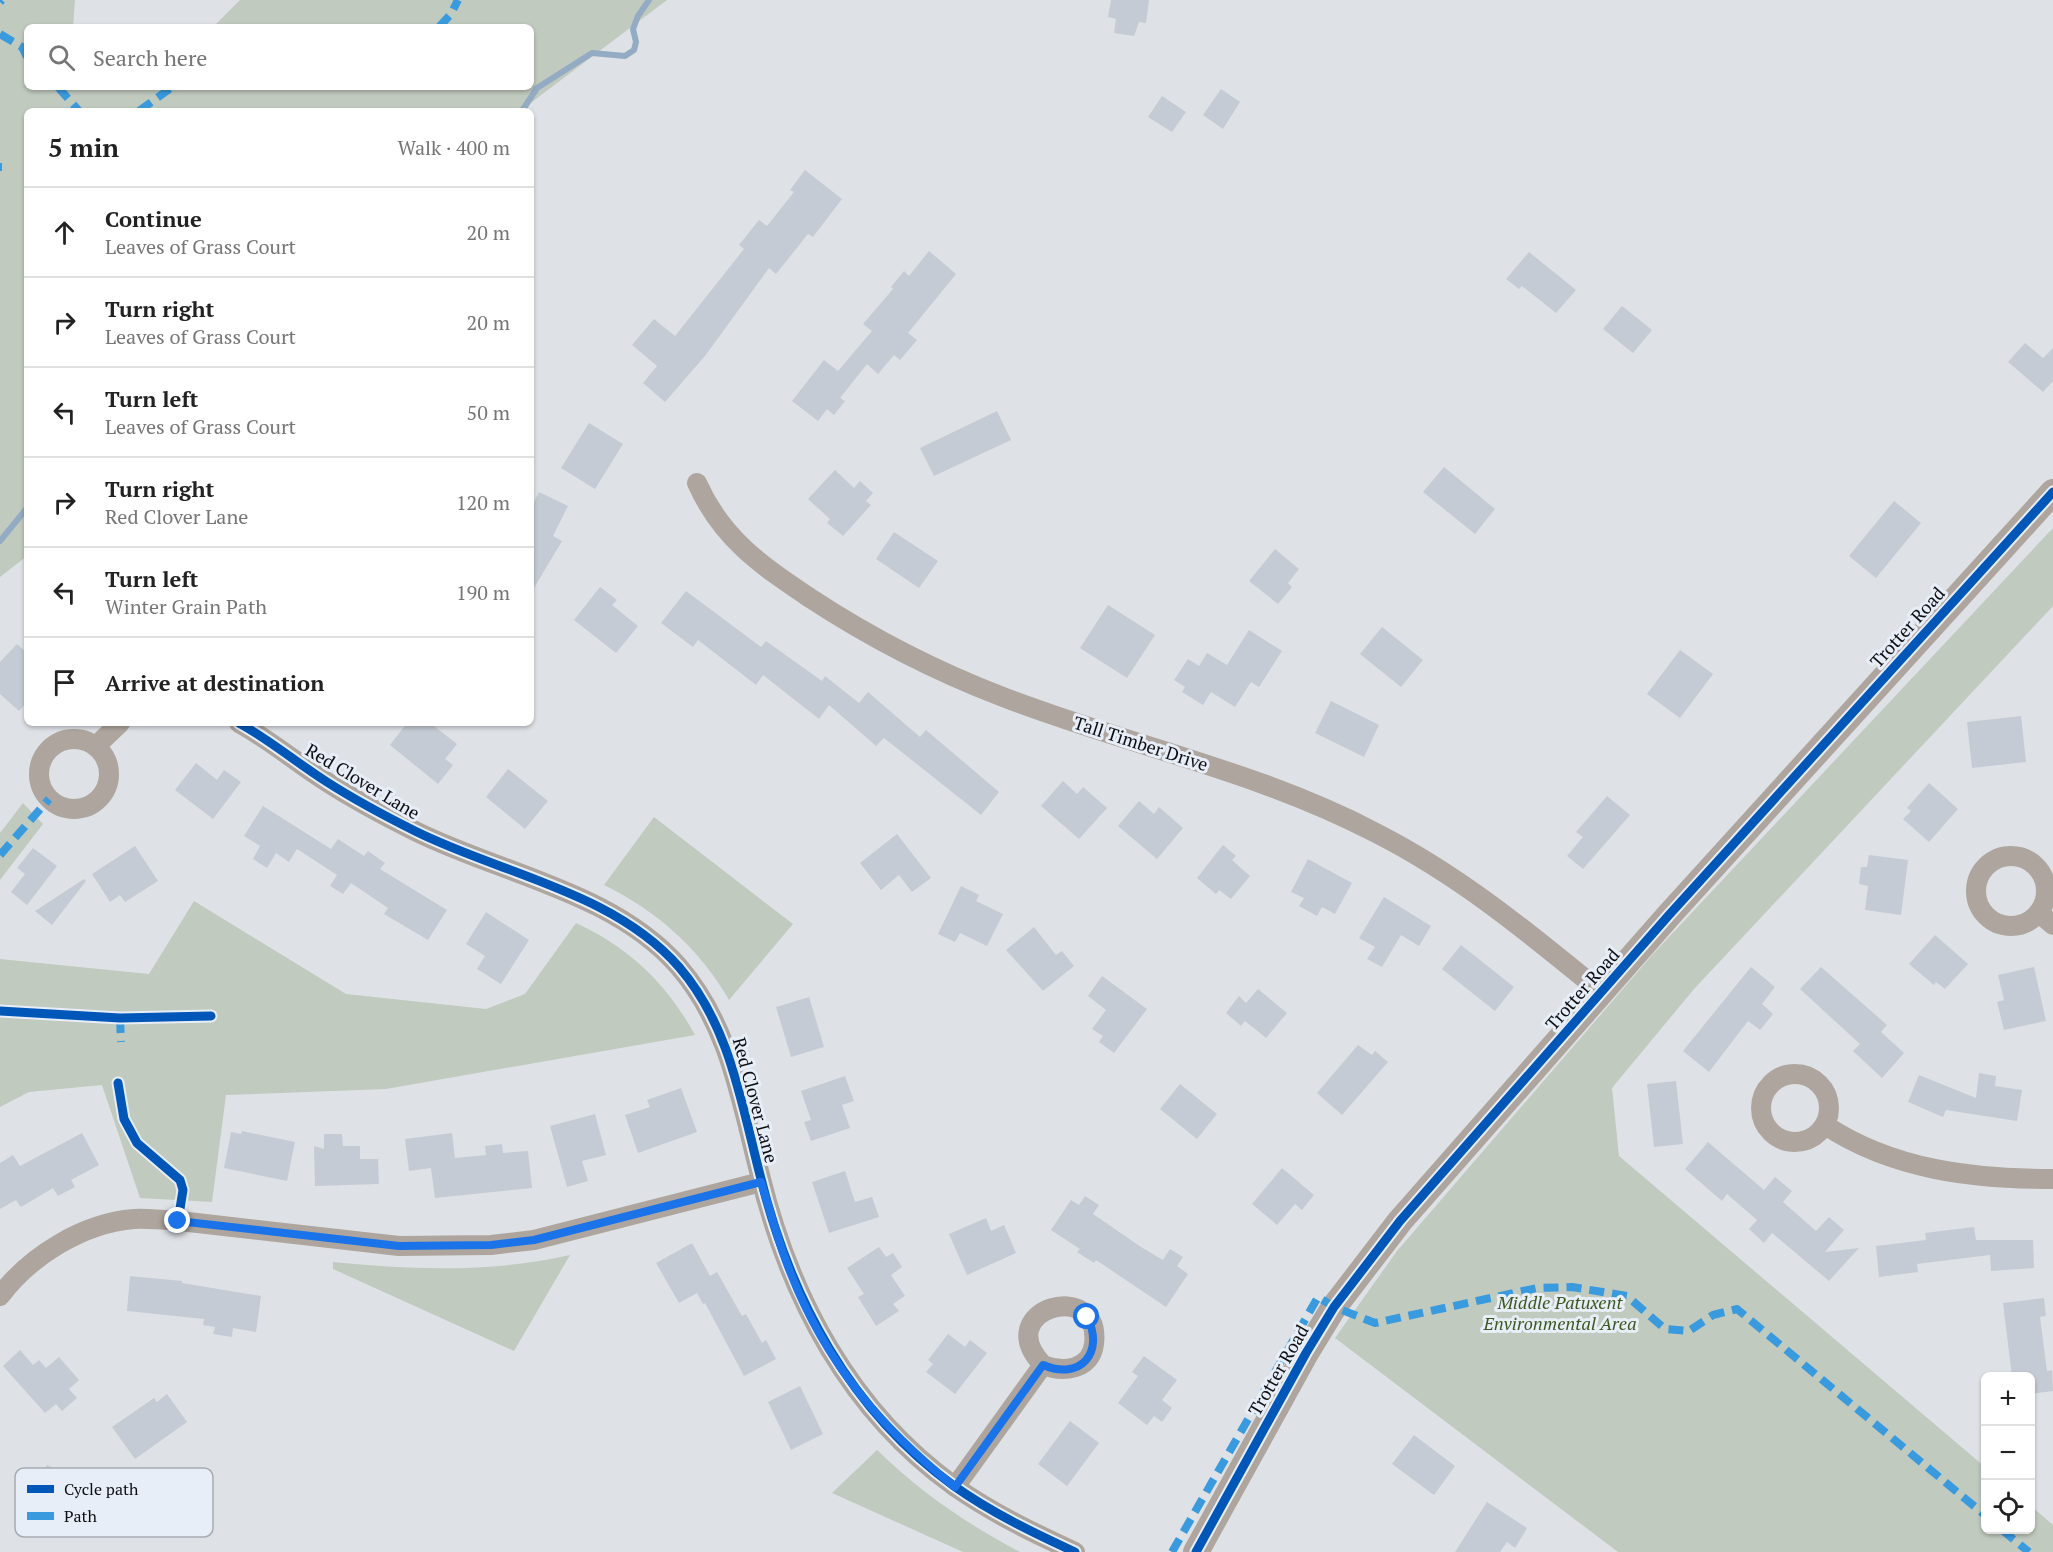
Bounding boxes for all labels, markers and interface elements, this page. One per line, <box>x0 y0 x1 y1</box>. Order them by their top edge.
search box <box>24 24 534 90</box>
icon: search <box>45 41 78 74</box>
text: Search here <box>93 43 207 72</box>
text: 5 min <box>48 130 119 164</box>
text: Walk · 400 m <box>398 134 510 161</box>
text: Continue <box>105 204 202 233</box>
icon: ahead <box>48 216 81 249</box>
text: 20 m <box>467 219 510 246</box>
text: Leaves of Grass Court <box>105 233 296 260</box>
text: Turn right <box>105 294 214 323</box>
icon: right <box>48 306 81 339</box>
text: 20 m <box>467 309 510 336</box>
text: Leaves of Grass Court <box>105 323 296 350</box>
text: Turn left <box>105 384 198 413</box>
icon: left <box>48 396 81 429</box>
text: 50 m <box>467 399 510 426</box>
text: Leaves of Grass Court <box>105 413 296 440</box>
text: Turn right <box>105 474 214 503</box>
icon: right <box>48 486 81 519</box>
text: 120 m <box>456 489 510 516</box>
text: Red Clover Lane <box>105 503 248 530</box>
text: Turn left <box>105 564 198 593</box>
icon: left <box>48 576 81 609</box>
text: 190 m <box>456 579 510 606</box>
street label: Trotter Road <box>1864 581 1950 673</box>
text: Winter Grain Path <box>105 593 267 620</box>
icon: arrive <box>48 666 81 699</box>
text: Arrive at destination <box>105 668 324 697</box>
street label: Tall Timber Drive <box>1071 710 1211 776</box>
street label: Red Clover Lane <box>302 737 424 825</box>
street label: Trotter Road <box>1540 943 1624 1035</box>
street label: Red Clover Lane <box>728 1035 784 1165</box>
route end <box>164 1207 190 1233</box>
park label: Middle Patuxent Environmental Area <box>1482 1290 1637 1335</box>
route start <box>1073 1303 1099 1329</box>
street label: Trotter Road <box>1242 1320 1314 1420</box>
map controls <box>1981 1372 2035 1534</box>
button: + <box>1981 1372 2035 1426</box>
button: − <box>1981 1426 2035 1480</box>
legend <box>15 1468 213 1537</box>
text: Cycle path <box>64 1478 139 1500</box>
button: locate <box>1981 1480 2035 1534</box>
text: Path <box>64 1505 98 1527</box>

